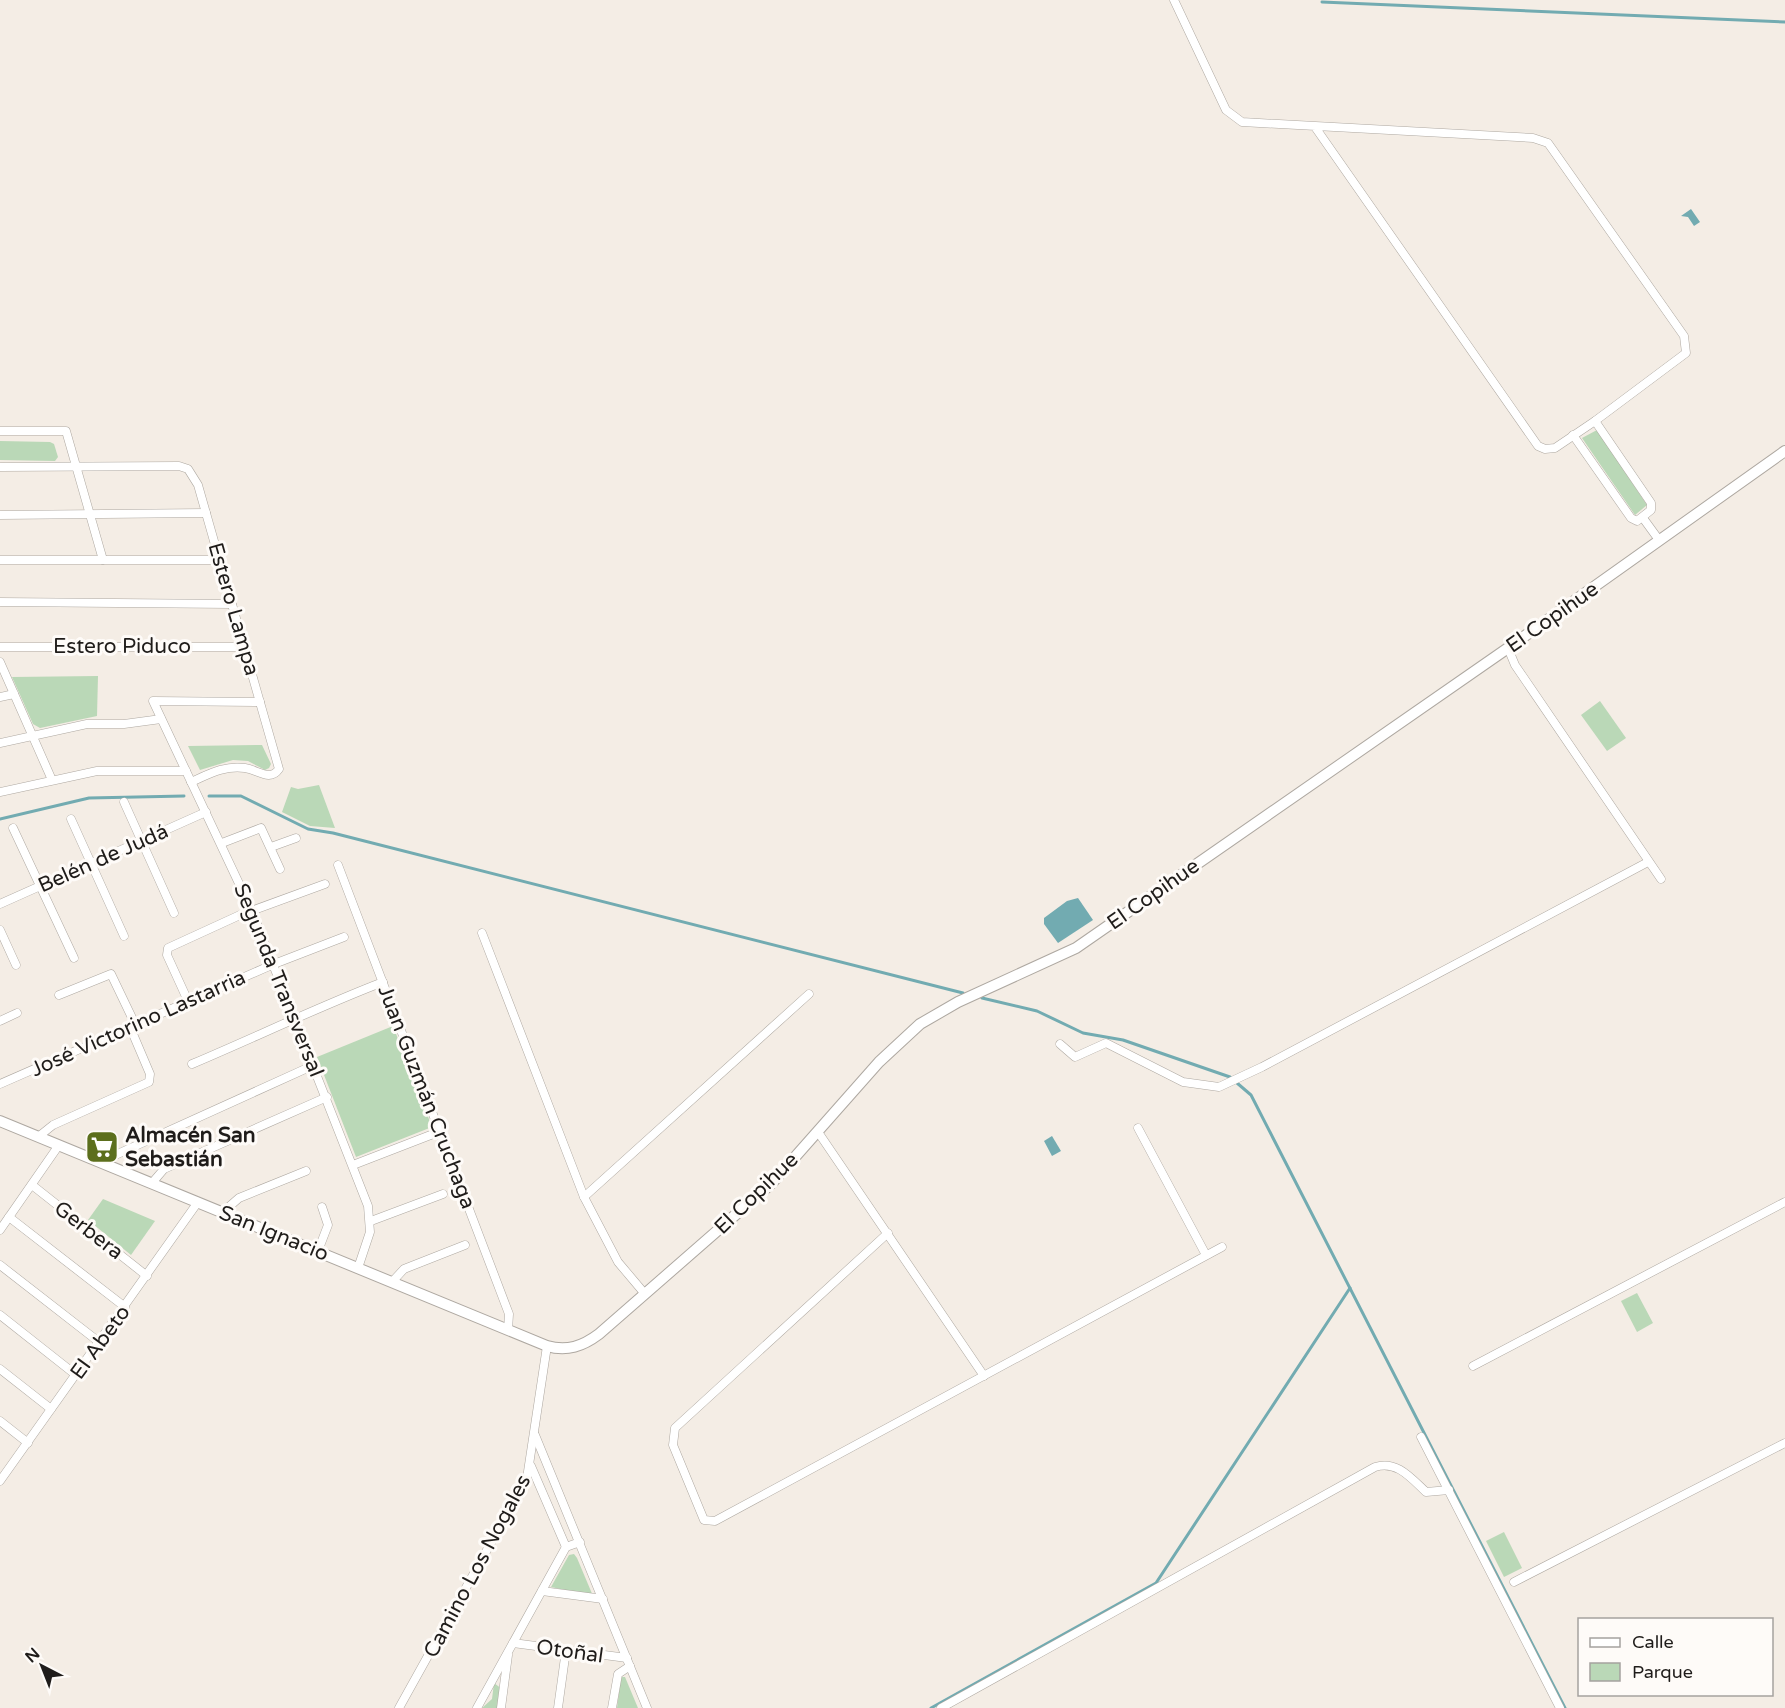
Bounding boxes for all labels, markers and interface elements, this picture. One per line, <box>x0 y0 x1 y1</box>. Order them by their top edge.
street label: Estero Lampa <box>203 540 264 679</box>
street label: El Copihue <box>1501 576 1603 658</box>
street label: Estero Piduco <box>53 634 191 659</box>
street label: Belén de Judá <box>34 819 172 898</box>
street label: El Copihue <box>1102 853 1204 935</box>
street label: Segunda Transversal <box>228 880 329 1081</box>
street label: José Victorino Lastarria <box>27 965 250 1082</box>
street label: Juan Guzmán Cruchaga <box>372 982 481 1212</box>
place label: Almacén San Sebastián <box>125 1123 256 1172</box>
supermarket icon: Almacén San Sebastián <box>84 1129 120 1165</box>
street label: El Copihue <box>709 1147 804 1240</box>
street label: Gerbera <box>49 1196 128 1265</box>
street label: San Ignacio <box>215 1200 332 1267</box>
street label: El Abeto <box>65 1300 136 1384</box>
street label: Camino Los Nogales <box>419 1470 536 1662</box>
legend <box>1578 1618 1773 1696</box>
text: Calle <box>1632 1631 1674 1653</box>
street label: Otoñal <box>535 1634 605 1669</box>
north arrow <box>12 1636 72 1696</box>
text: N <box>21 1644 44 1667</box>
text: Parque <box>1632 1661 1693 1683</box>

